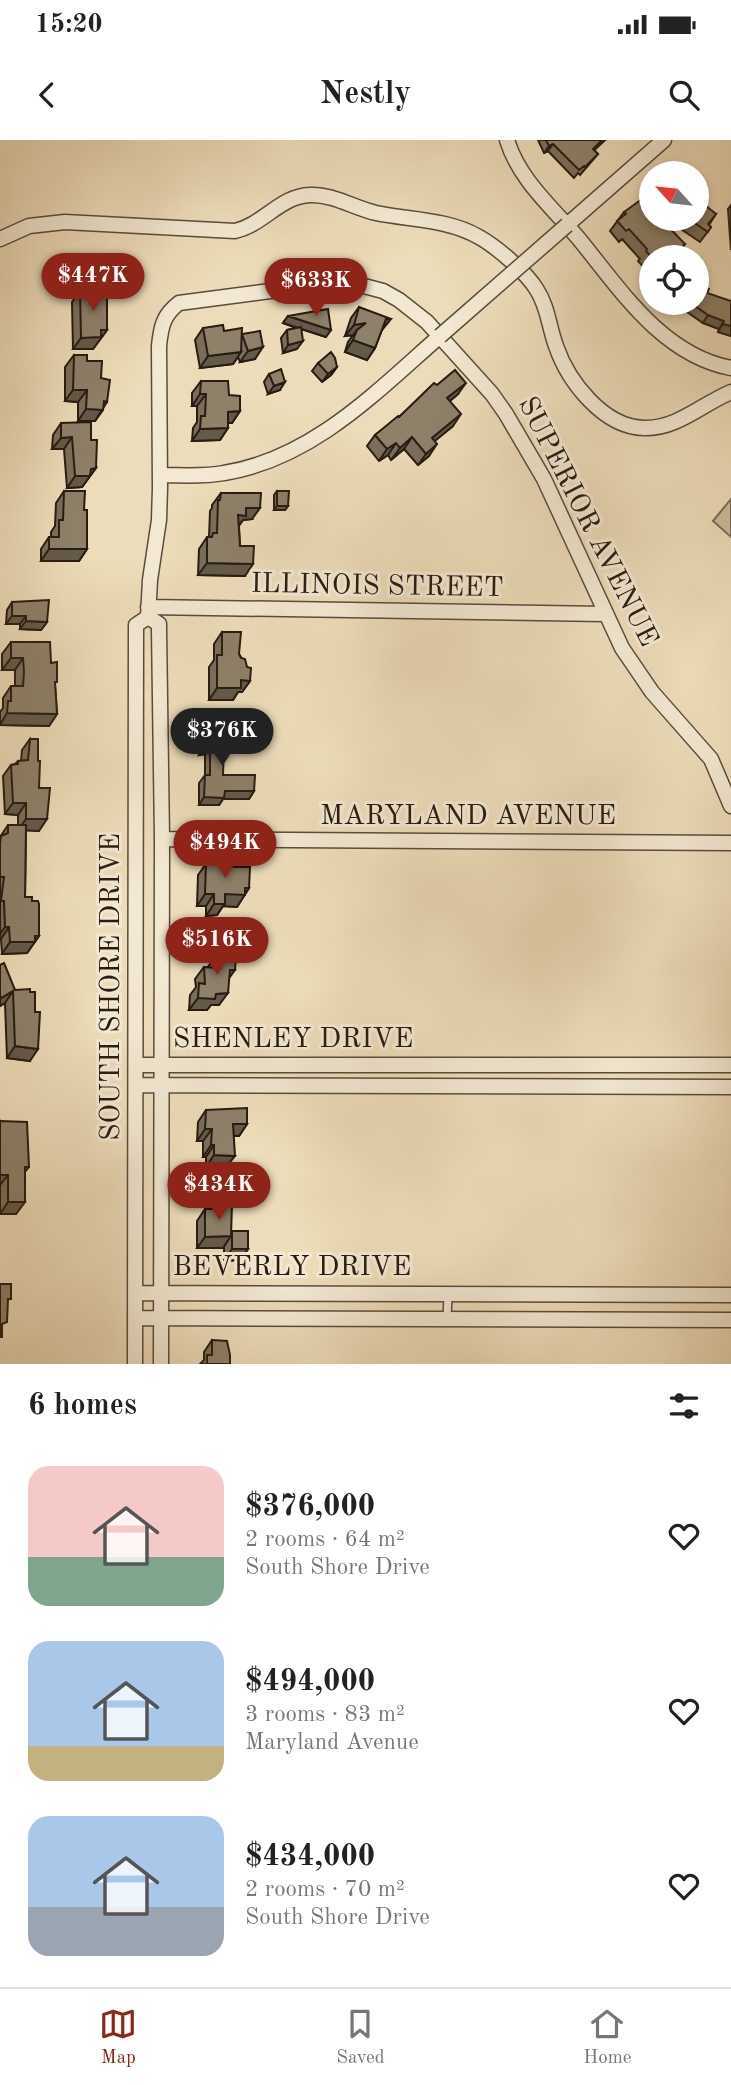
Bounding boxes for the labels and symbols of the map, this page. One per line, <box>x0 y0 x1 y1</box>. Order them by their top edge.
north arrow <box>639 161 709 231</box>
pin: $447K <box>44 254 142 313</box>
pin: $633K <box>267 258 365 318</box>
street label: SUPERIOR AVENUE <box>512 393 662 651</box>
street label: ILLINOIS STREET <box>250 571 504 603</box>
pin: $376K <box>173 708 271 768</box>
street label: MARYLAND AVENUE <box>320 803 616 831</box>
pin: $494K <box>176 820 274 880</box>
street label: SOUTH SHORE DRIVE <box>98 833 126 1141</box>
pin: $516K <box>168 918 266 977</box>
street label: SHENLEY DRIVE <box>173 1026 413 1054</box>
pin: $434K <box>170 1163 268 1222</box>
street label: BEVERLY DRIVE <box>173 1254 411 1282</box>

